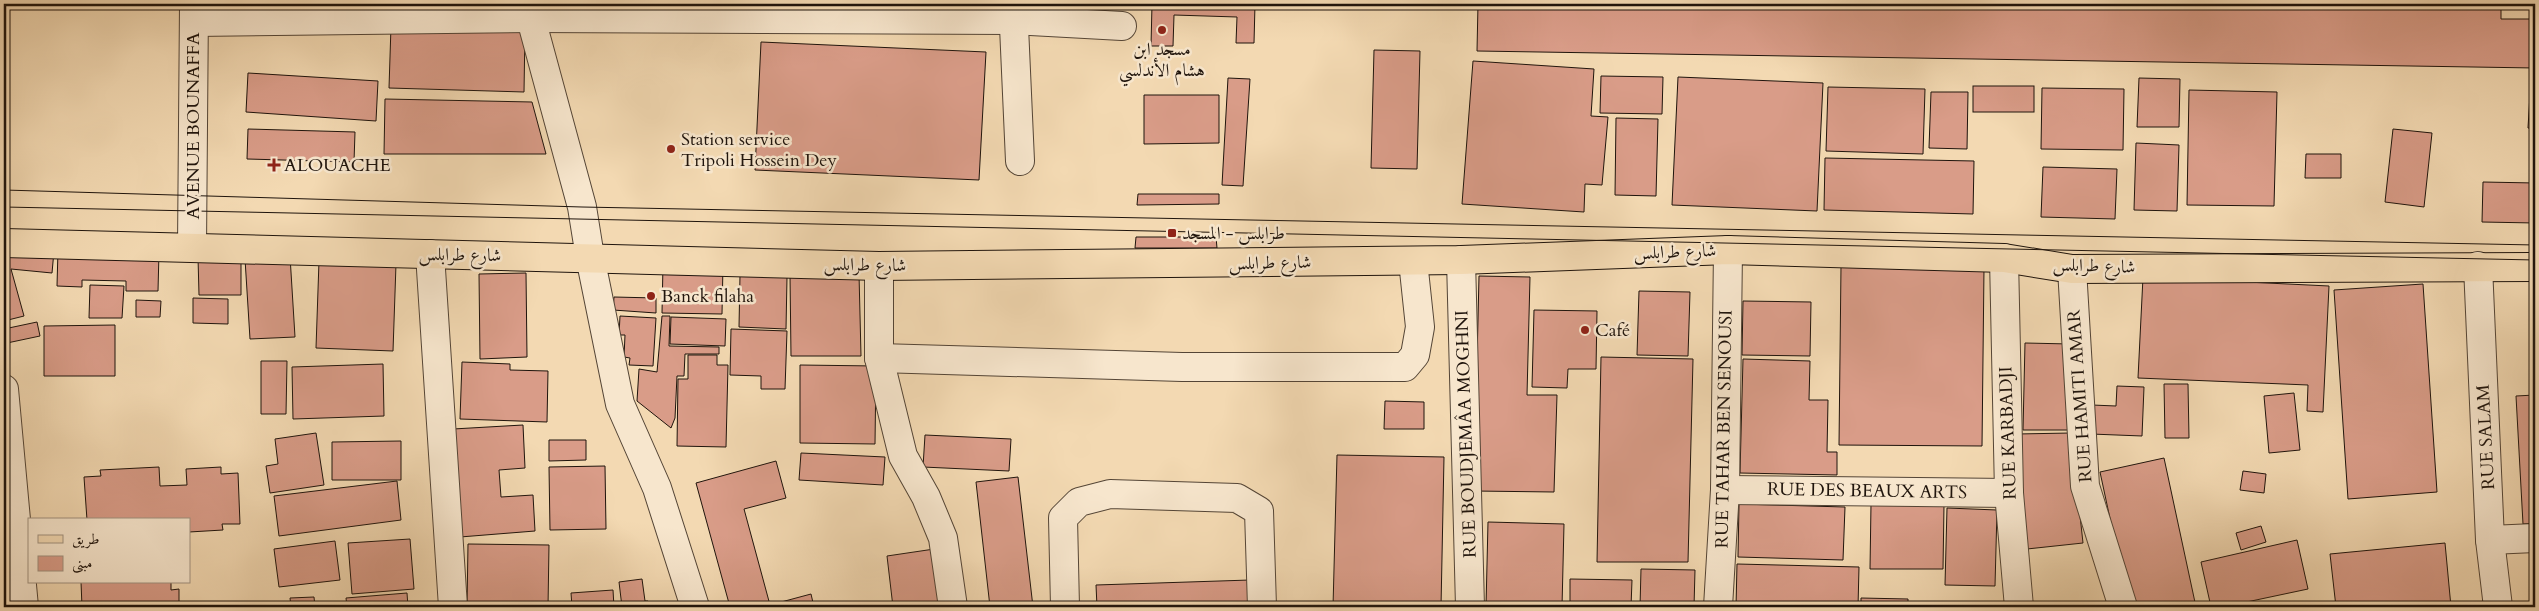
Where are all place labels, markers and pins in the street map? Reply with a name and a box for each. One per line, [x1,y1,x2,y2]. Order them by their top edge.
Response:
marker: مسجد ابن هشام الأندلسي [1156,24,1168,36]
place label: مسجد ابن هشام الأندلسي [1119,37,1205,87]
place label: Station service Tripoli Hossein Dey [681,127,838,173]
marker: Station service Tripoli Hossein Dey [665,143,677,155]
place label: ALOUACHE [284,153,391,178]
marker: ALOUACHE [268,159,280,171]
place label: طرابلس - المسجد [1182,221,1285,246]
marker: طرابلس - المسجد [1166,227,1178,239]
place label: Banck filaha [661,284,754,309]
marker: Banck filaha [645,290,657,302]
place label: Café [1595,318,1630,343]
marker: Café [1579,324,1591,336]

